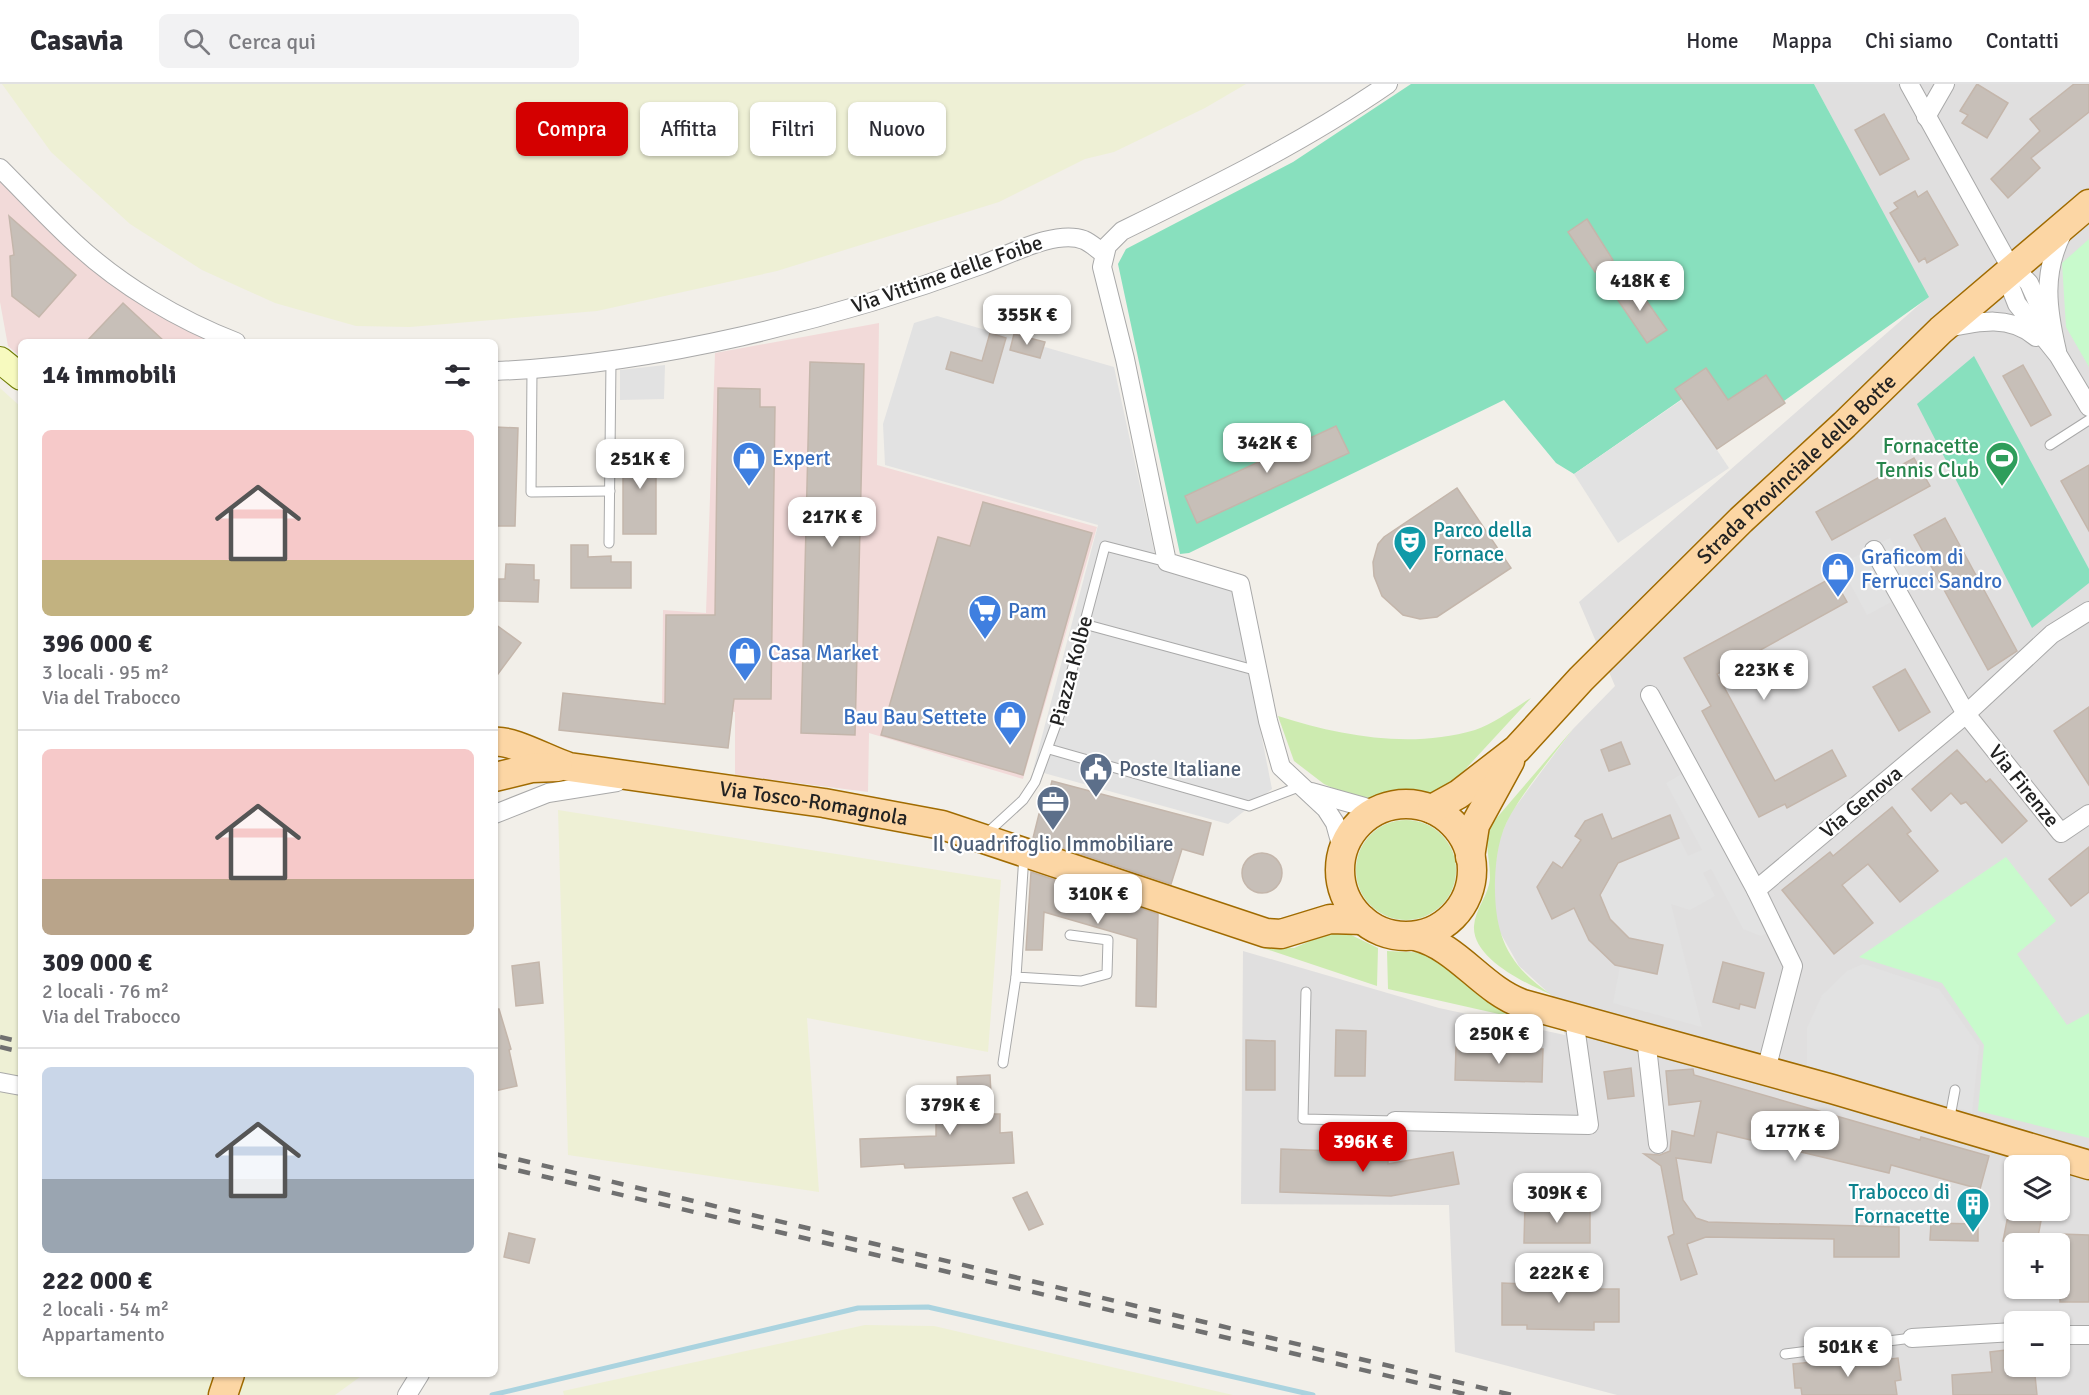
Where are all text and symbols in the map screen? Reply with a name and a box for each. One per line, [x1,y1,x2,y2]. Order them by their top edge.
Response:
search box [159,14,579,68]
text: Casavia [30,24,123,58]
icon: search [180,25,213,58]
text: Cerca qui [228,28,316,55]
text: Home [1686,28,1739,54]
text: Mappa [1772,28,1832,54]
text: Chi siamo [1865,28,1953,54]
text: Contatti [1986,28,2059,54]
chip: Compra [516,102,628,156]
chip: Affitta [640,102,738,156]
chip: Filtri [750,102,836,156]
chip: Nuovo [848,102,946,156]
street label: Via Vittime delle Foibe [848,229,1046,319]
pin: 418K € [1591,261,1689,312]
text: 418K € [1610,268,1670,293]
pin: 355K € [978,295,1076,346]
text: 355K € [997,302,1057,327]
text: 14 immobili [42,359,176,391]
icon: filters [441,359,474,392]
street label: Strada Provinciale della Botte [1691,368,1901,570]
pin: 342K € [1218,423,1316,474]
text: 342K € [1237,430,1297,455]
place label: Fornacette Tennis Club [1876,433,1979,483]
pin: 251K € [591,439,689,490]
shop icon: Expert [731,440,767,487]
sports icon: Fornacette Tennis Club [1984,440,2020,487]
place label: Expert [772,445,831,471]
text: 251K € [610,446,670,471]
icon: home [204,469,312,577]
pin: 217K € [783,497,881,548]
text: 217K € [802,504,862,529]
place label: Parco della Fornace [1433,517,1532,567]
theatre icon: Parco della Fornace [1392,524,1428,571]
place label: Graficom di Ferrucci Sandro [1861,544,2002,594]
shop icon: Graficom di Ferrucci Sandro [1820,551,1856,598]
supermarket icon: Pam [967,593,1003,640]
place label: Pam [1008,598,1047,624]
street label: Piazza Kolbe [1044,613,1098,729]
text: 396 000 € [42,628,152,660]
shop icon: Casa Market [727,635,763,682]
place label: Casa Market [768,640,879,666]
pin: 223K € [1715,650,1813,701]
text: 223K € [1734,657,1794,682]
text: 3 locali · 95 m² [42,660,169,685]
text: Via del Trabocco [42,685,181,710]
shop icon: Bau Bau Settete [992,699,1028,746]
place label: Bau Bau Settete [843,704,987,730]
street label: Via Firenze [1983,740,2065,832]
public building icon: Poste Italiane [1078,751,1114,798]
place label: Poste Italiane [1119,756,1241,782]
street label: Via Genova [1815,760,1907,844]
street label: Via Tosco-Romagnola [718,775,910,831]
office icon: Il Quadrifoglio Immobiliare [1035,784,1071,831]
icon: home [204,788,312,896]
place label: Il Quadrifoglio Immobiliare [932,831,1174,857]
pin: 310K € [1049,874,1147,925]
text: 310K € [1068,881,1128,906]
text: 309 000 € [42,947,152,979]
text: 2 locali · 76 m² [42,979,169,1004]
text: Via del Trabocco [42,1004,181,1029]
pin: 250K € [1450,1014,1548,1065]
text: 250K € [1469,1021,1529,1046]
pin: 379K € [901,1085,999,1136]
text: 379K € [920,1092,980,1117]
icon: home [204,1106,312,1214]
pin: 177K € [1746,1111,1844,1162]
text: 177K € [1765,1118,1825,1143]
pin: 396K € [1314,1122,1412,1173]
text: 396K € [1333,1129,1393,1154]
map controls [2004,1155,2070,1377]
button: layers [2004,1155,2070,1221]
pin: 309K € [1508,1173,1606,1224]
place label: Trabocco di Fornacette [1849,1179,1950,1229]
text: 309K € [1527,1180,1587,1205]
building icon: Trabocco di Fornacette [1955,1186,1991,1233]
button: + [2004,1233,2070,1299]
pin: 222K € [1510,1253,1608,1304]
text: 222K € [1529,1260,1589,1285]
text: 222 000 € [42,1265,152,1297]
text: 2 locali · 54 m² [42,1297,169,1322]
button: − [2004,1311,2070,1377]
text: Appartamento [42,1322,165,1347]
pin: 501K € [1799,1327,1897,1378]
text: 501K € [1818,1334,1878,1359]

